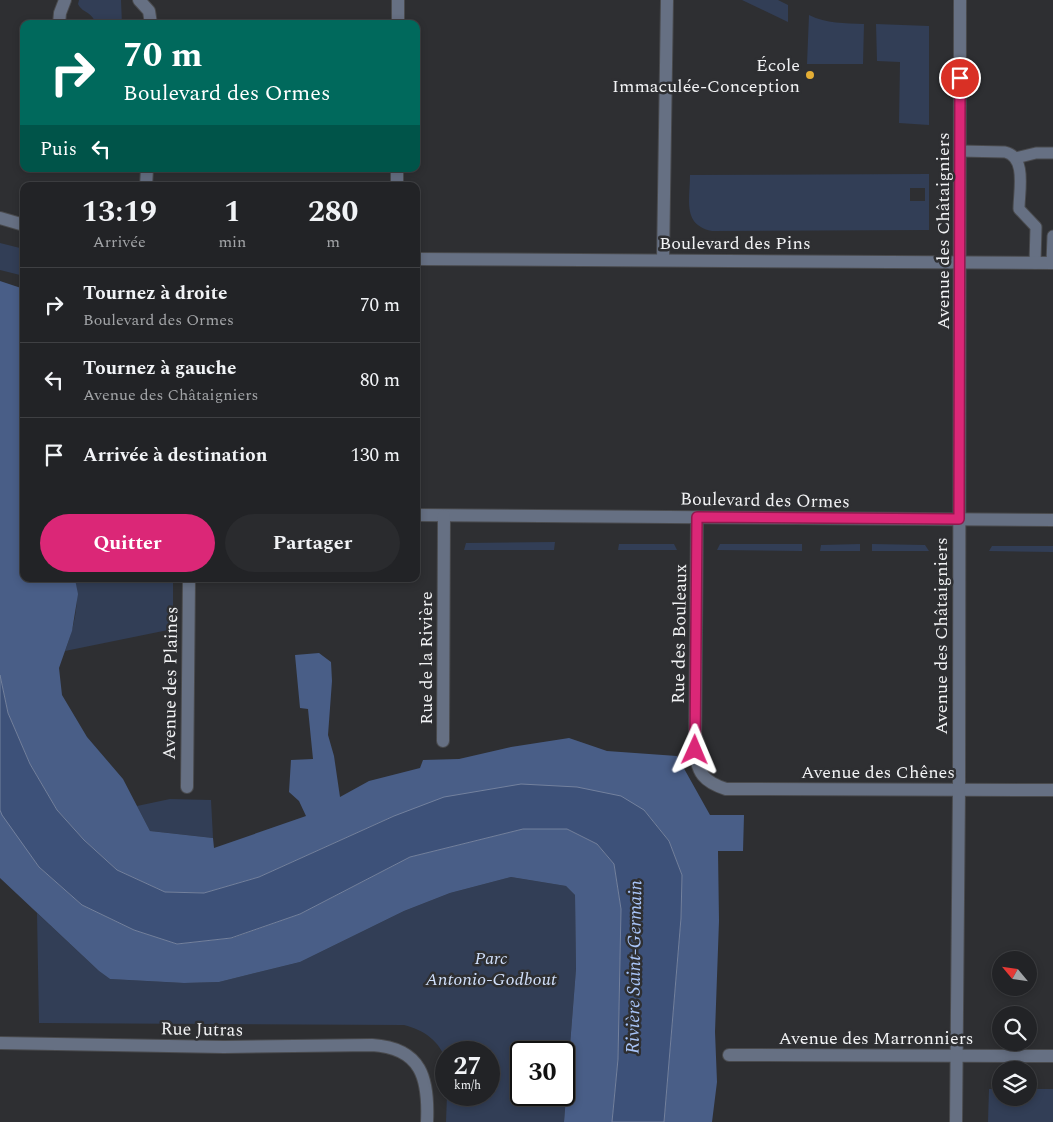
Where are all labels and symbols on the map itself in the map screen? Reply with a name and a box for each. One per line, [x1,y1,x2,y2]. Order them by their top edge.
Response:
place label: École Immaculée-Conception [612,52,800,100]
pin [939,57,981,99]
marker: École Immaculée-Conception [804,69,816,81]
street label: Avenue des Châtaigniers [930,132,957,330]
street label: Boulevard des Pins [659,230,811,257]
street label: Boulevard des Ormes [680,486,850,515]
street label: Avenue des Châtaigniers [928,537,955,735]
street label: Rue des Bouleaux [665,564,694,704]
street label: Rue de la Rivière [413,591,440,725]
street label: Avenue des Plaines [156,606,185,760]
position arrow [668,723,720,775]
street label: Avenue des Chênes [801,759,955,786]
water label: Rivière Saint-Germain [618,880,651,1054]
park label: Parc Antonio-Godbout [425,945,557,993]
north arrow [992,951,1038,996]
street label: Rue Jutras [160,1015,244,1044]
street label: Avenue des Marronniers [778,1025,974,1052]
speed limit sign: 30 [510,1041,575,1106]

